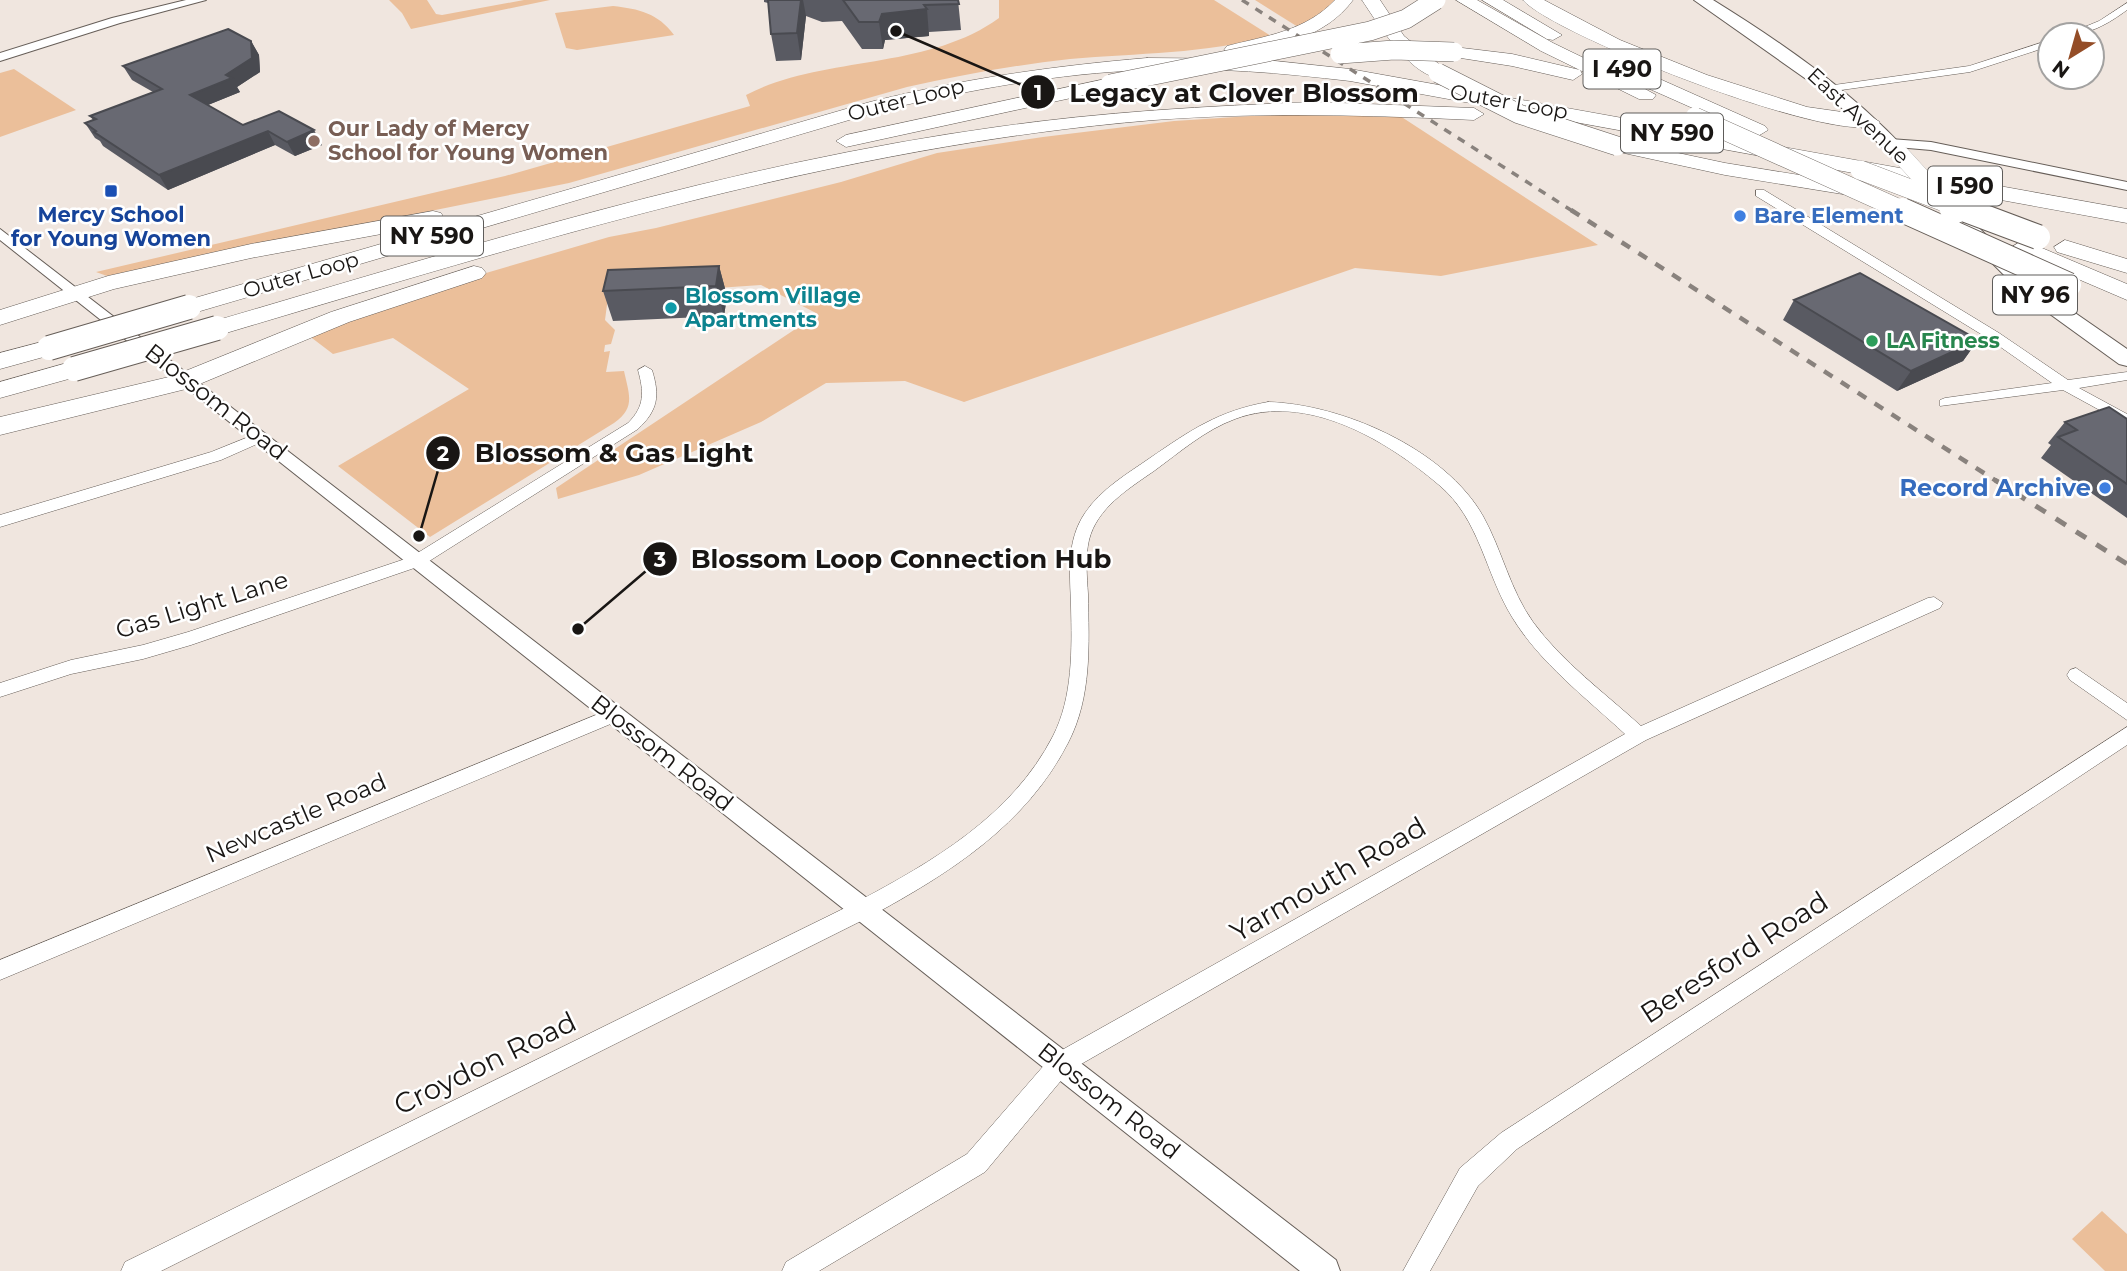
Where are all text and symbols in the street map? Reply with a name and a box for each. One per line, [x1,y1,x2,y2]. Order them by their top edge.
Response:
north arrow [2036,21,2106,91]
road number: I 490 [1584,50,1660,88]
text: N [2048,55,2074,83]
street label: East Avenue [1802,62,1914,169]
callout: Legacy at Clover Blossom [1020,69,1433,116]
street label: Outer Loop [845,73,967,126]
text: Legacy at Clover Blossom [1069,77,1419,109]
street label: Outer Loop [1448,79,1570,124]
text: 1 [1034,80,1042,105]
road number: NY 590 [1621,114,1723,152]
place label: Our Lady of Mercy School for Young Women [328,116,608,165]
marker: Our Lady of Mercy School for Young Women [306,133,322,149]
road number: I 590 [1928,167,2002,206]
marker: Mercy School for Young Women [103,183,119,199]
place label: Mercy School for Young Women [11,202,211,251]
place label: Bare Element [1754,203,1904,228]
marker: Bare Element [1732,208,1748,224]
road number: NY 590 [381,216,483,256]
street label: Outer Loop [240,246,362,303]
road number: NY 96 [1993,276,2077,314]
place label: Blossom Village Apartments [684,283,861,332]
marker: Blossom Village Apartments [663,300,679,316]
place label: LA Fitness [1886,328,2000,353]
marker: LA Fitness [1864,333,1880,349]
street label: Blossom Road [139,337,293,466]
callout: Blossom & Gas Light [426,430,767,477]
text: Blossom & Gas Light [475,437,753,469]
text: 2 [437,441,449,466]
place label: Record Archive [1899,473,2091,502]
marker: Record Archive [2097,480,2113,496]
callout: Blossom Loop Connection Hub [642,536,1126,583]
text: Blossom Loop Connection Hub [691,543,1111,575]
text: 3 [653,547,666,572]
street label: Gas Light Lane [112,564,292,645]
street label: Blossom Road [585,688,739,817]
street label: Newcastle Road [201,766,391,869]
street label: Yarmouth Road [1224,809,1432,949]
street label: Beresford Road [1634,884,1834,1030]
street label: Croydon Road [388,1004,582,1122]
street label: Blossom Road [1032,1036,1186,1165]

